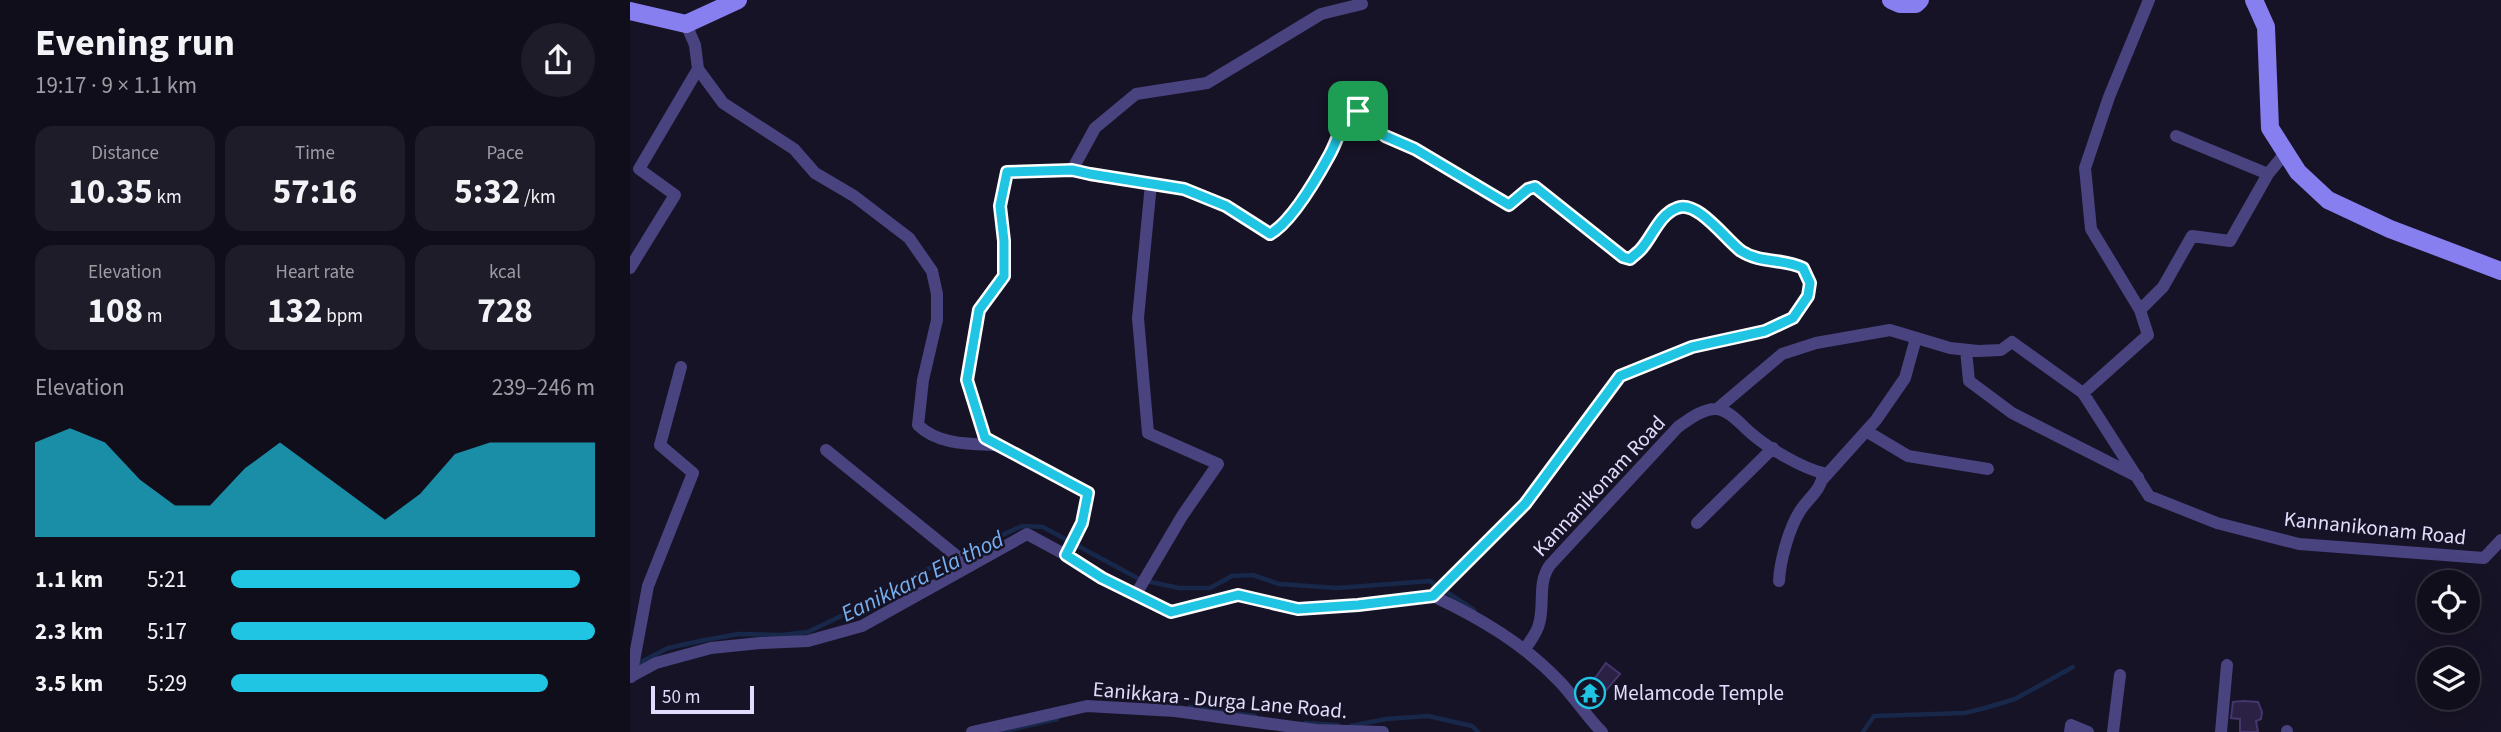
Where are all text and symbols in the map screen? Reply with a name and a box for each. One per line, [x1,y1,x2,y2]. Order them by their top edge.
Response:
text: Evening run [35,16,235,70]
button: share [521,23,595,97]
text: 19:17 · 9 × 1.1 km [35,69,197,102]
pin [1328,81,1388,141]
icon: arrive [1339,92,1377,130]
text: Distance [91,140,159,167]
text: Time [295,140,335,167]
text: Pace [486,140,524,167]
text: 10.35 [68,167,153,217]
text: 57:16 [273,167,357,217]
text: 5:32 [454,167,520,217]
text: km [153,184,182,211]
text: /km [520,184,556,211]
text: Elevation [88,259,162,286]
text: Heart rate [276,259,355,286]
text: kcal [489,259,521,286]
text: 108 [87,286,143,336]
text: 132 [267,286,322,336]
text: 728 [477,286,533,336]
text: m [143,303,163,330]
text: bpm [322,303,363,330]
text: Elevation [35,371,125,404]
text: 239–246 m [492,371,595,404]
street label: Kannanikonam Road [1526,409,1672,563]
street label: Kannanikonam Road [2282,504,2468,552]
water label: Eanikkara Ela thod [835,522,1010,630]
text: 1.1 km [35,563,103,596]
text: 5:21 [147,563,187,596]
map controls [2417,570,2480,710]
button: locate [2417,570,2480,633]
text: 2.3 km [35,615,103,648]
text: 5:17 [147,615,187,648]
button: layers [2417,647,2480,710]
text: 3.5 km [35,667,103,700]
text: 5:29 [147,667,187,700]
street label: Eanikkara - Durga Lane Road. [1091,674,1349,726]
temple icon: Melamcode Temple [1573,676,1607,710]
place label: Melamcode Temple [1613,678,1784,708]
scale bar [651,683,754,715]
text: 50 m [662,684,700,711]

